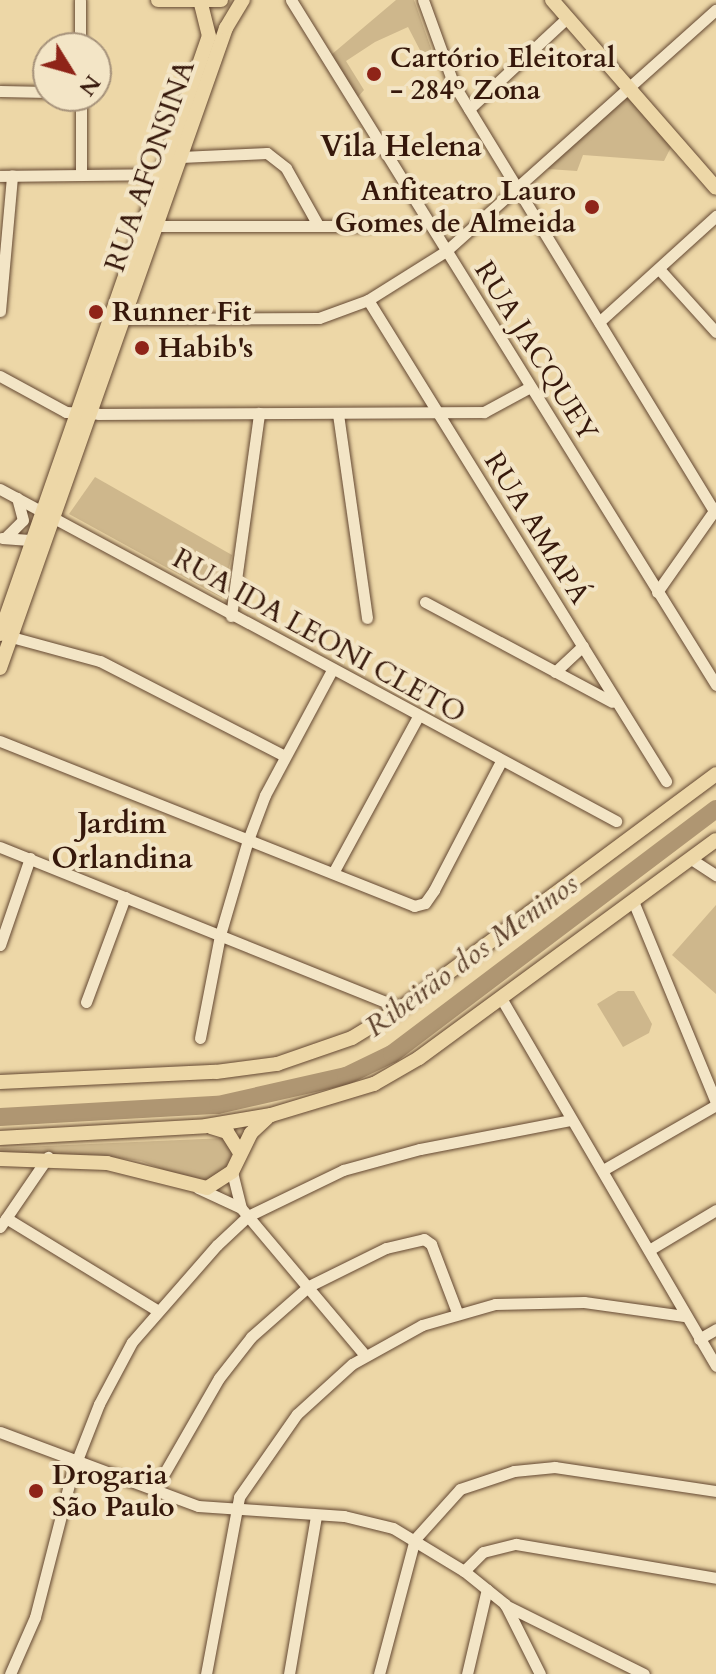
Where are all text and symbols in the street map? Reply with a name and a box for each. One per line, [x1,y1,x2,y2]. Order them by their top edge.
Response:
north arrow [32,32,112,112]
place label: Cartório Eleitoral - 284º Zona [390,41,615,107]
street label: RUA AFONSINA [98,56,202,276]
marker: Cartório Eleitoral - 284º Zona [365,65,383,83]
text: N [72,69,107,102]
district label: Vila Helena [320,129,482,165]
place label: Anfiteatro Lauro Gomes de Almeida [334,174,576,240]
marker: Anfiteatro Lauro Gomes de Almeida [583,198,601,216]
street label: RUA JACQUEY [467,255,605,447]
place label: Runner Fit [112,295,251,329]
marker: Runner Fit [87,303,105,321]
place label: Habib's [158,331,253,365]
marker: Habib's [133,339,151,357]
street label: RUA AMAPÁ [477,446,597,610]
street label: RUA IDA LEONI CLETO [167,542,471,730]
district label: Jardim Orlandina [51,806,193,876]
water label: Ribeirão dos Meninos [358,867,586,1045]
place label: Drogaria São Paulo [52,1458,175,1524]
marker: Drogaria São Paulo [27,1482,45,1500]

